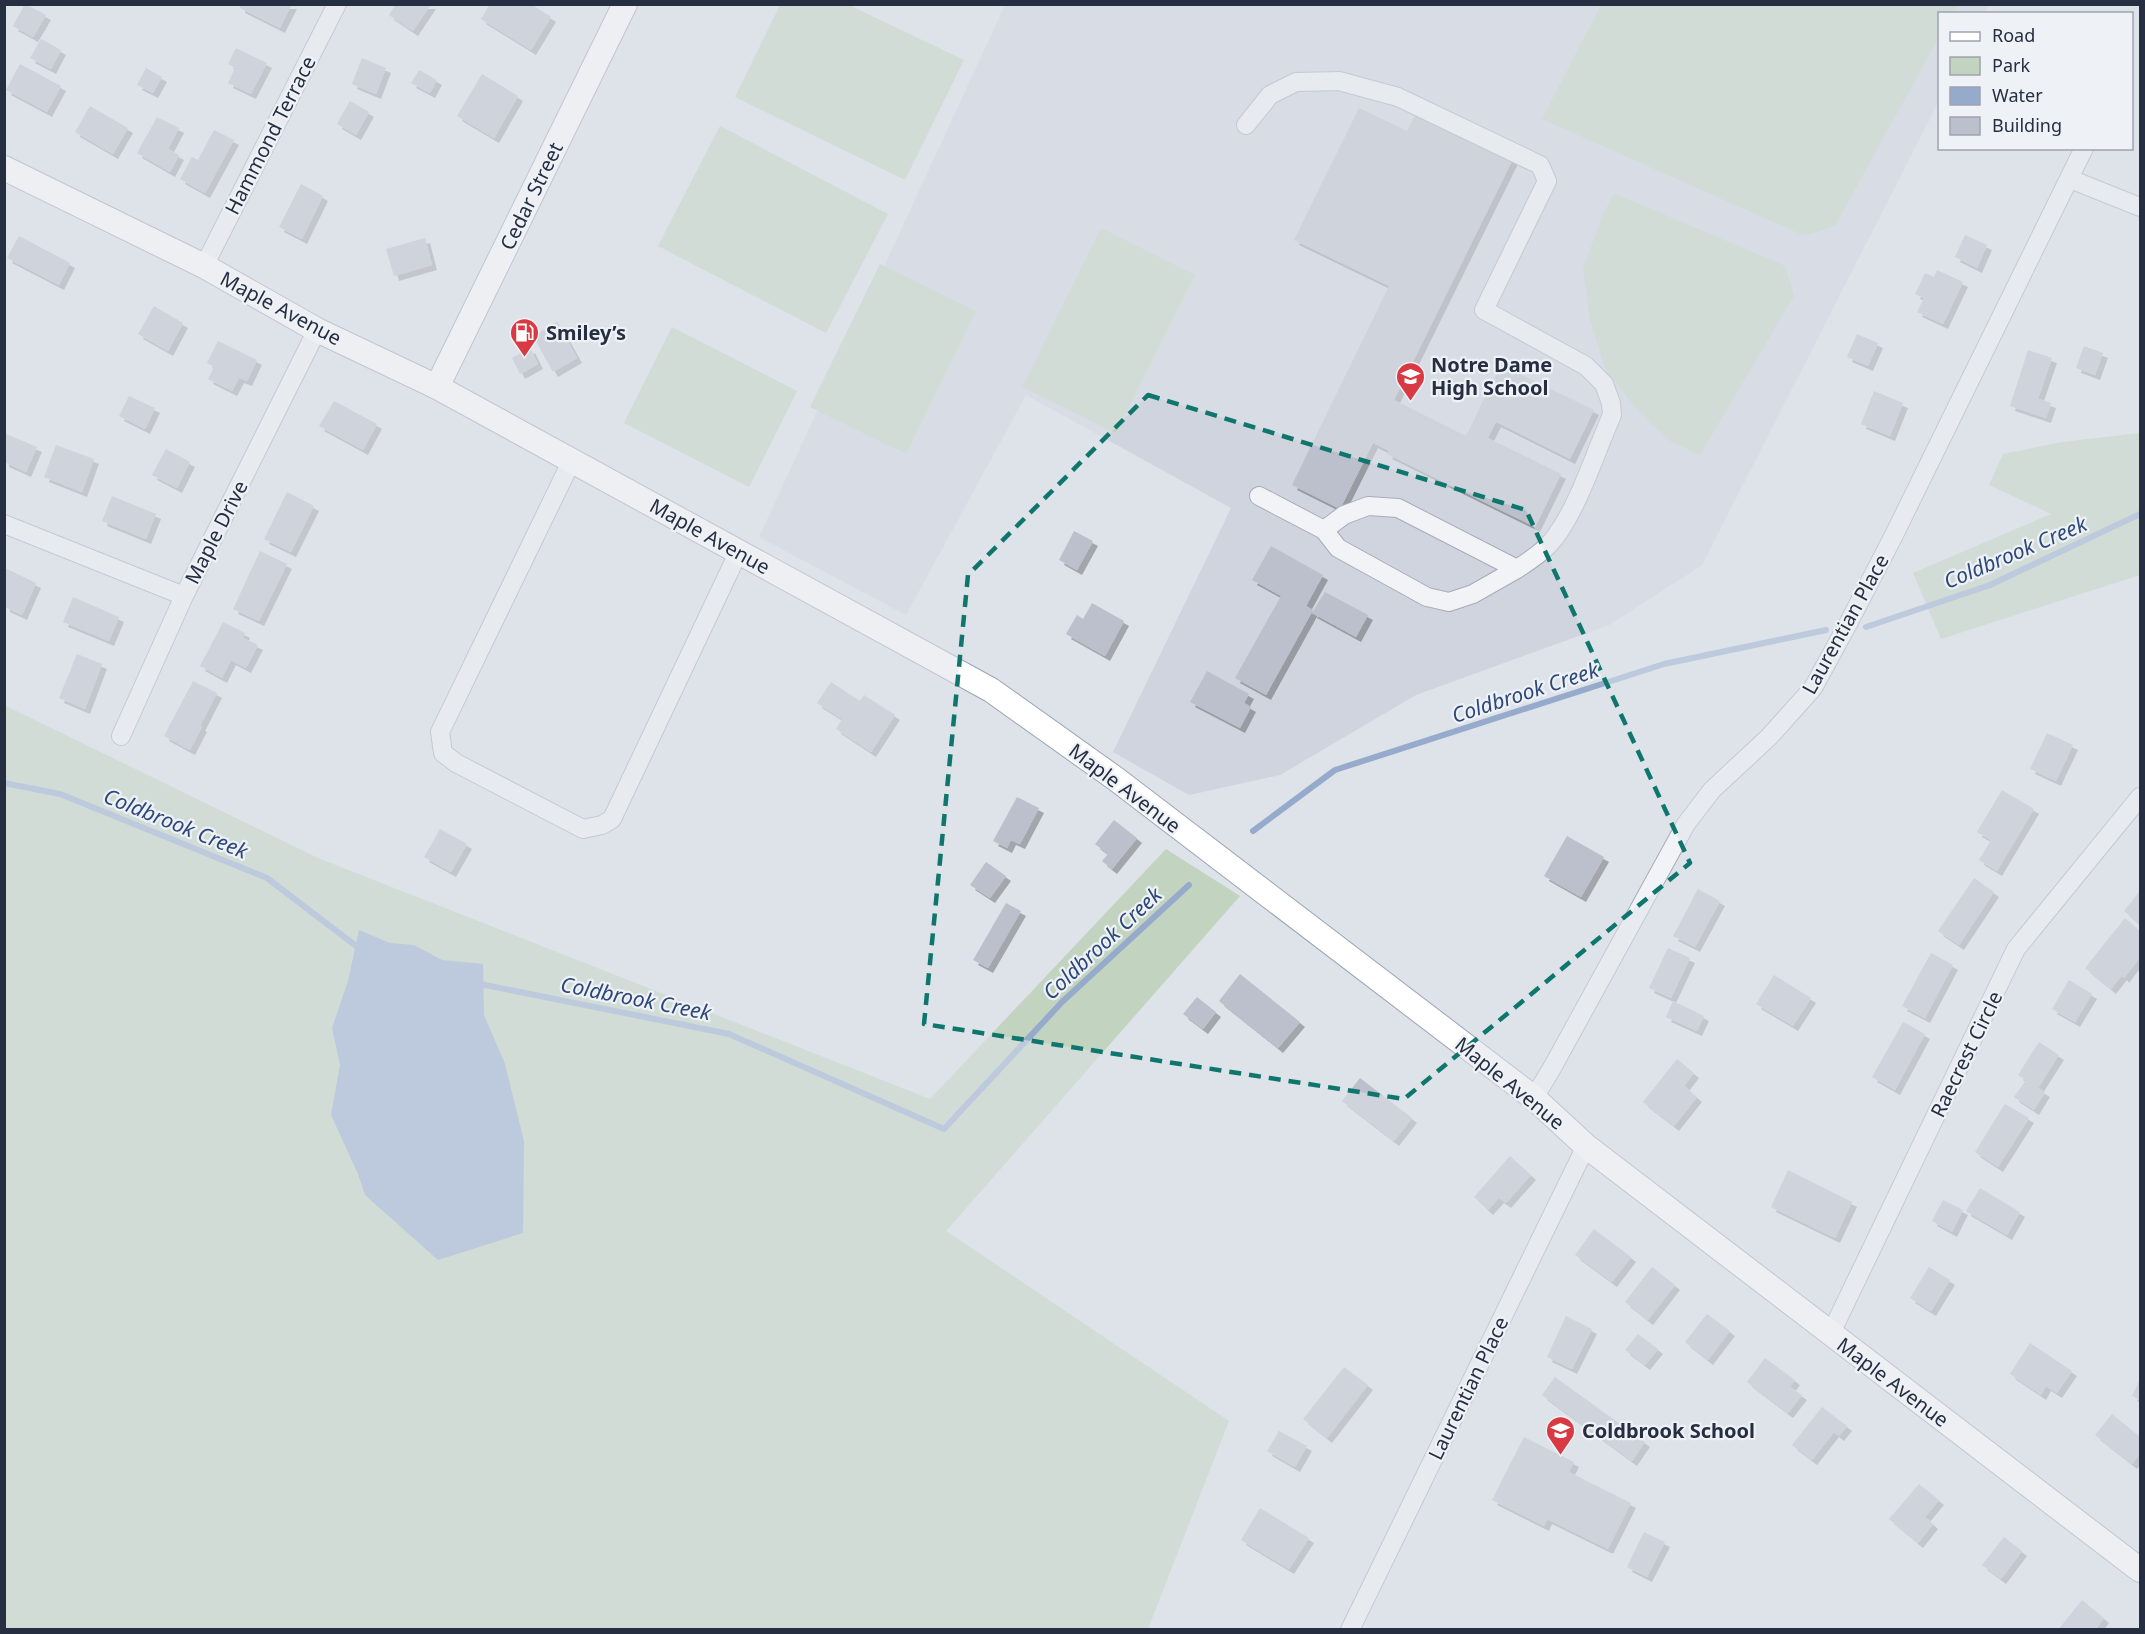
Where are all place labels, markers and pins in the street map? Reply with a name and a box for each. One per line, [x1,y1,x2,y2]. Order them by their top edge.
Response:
fuel station icon: Smiley’s [509,316,541,358]
place label: Smiley’s [546,319,626,346]
place label: Notre Dame High School [1431,351,1552,401]
school or university icon: Notre Dame High School [1394,360,1426,402]
school or university icon: Coldbrook School [1545,1414,1577,1456]
place label: Coldbrook School [1582,1417,1755,1444]

